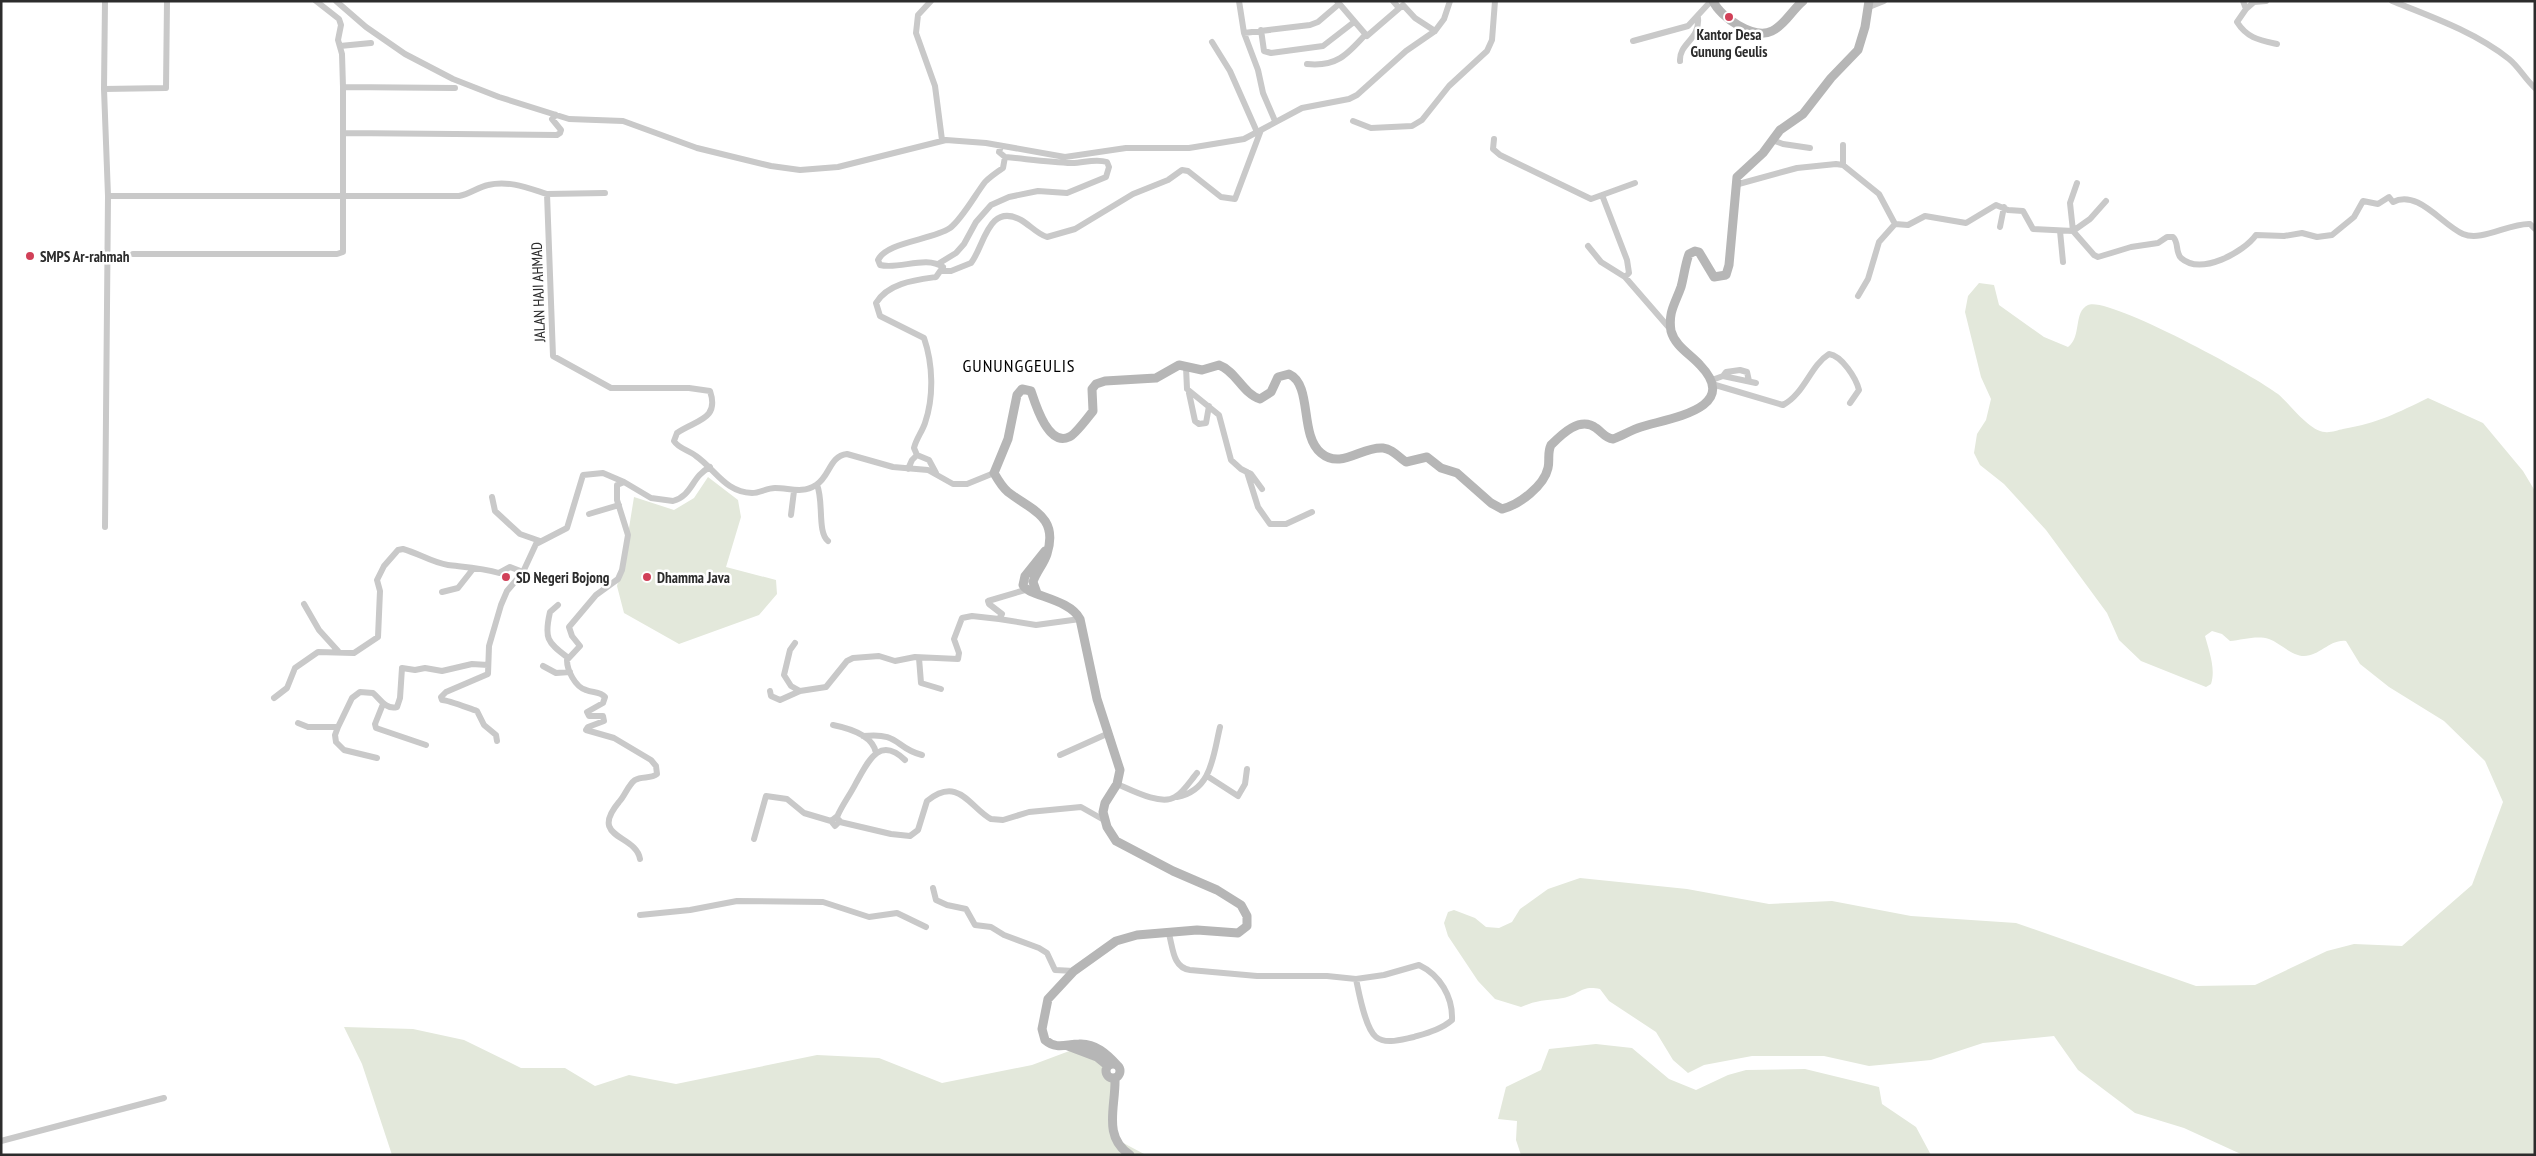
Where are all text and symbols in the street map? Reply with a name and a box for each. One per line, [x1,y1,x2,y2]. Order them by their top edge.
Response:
marker: Kantor Desa Gunung Geulis [1723,11,1735,23]
place label: Kantor Desa Gunung Geulis [1691,25,1767,61]
street label: JALAN HAJI AHMAD [527,242,549,343]
place label: SMPS Ar-rahmah [40,247,130,266]
marker: SMPS Ar-rahmah [24,250,36,262]
district label: GUNUNGGEULIS [962,354,1076,377]
place label: SD Negeri Bojong [516,568,610,587]
place label: Dhamma Java [657,568,730,587]
marker: SD Negeri Bojong [500,571,512,583]
marker: Dhamma Java [641,571,653,583]

